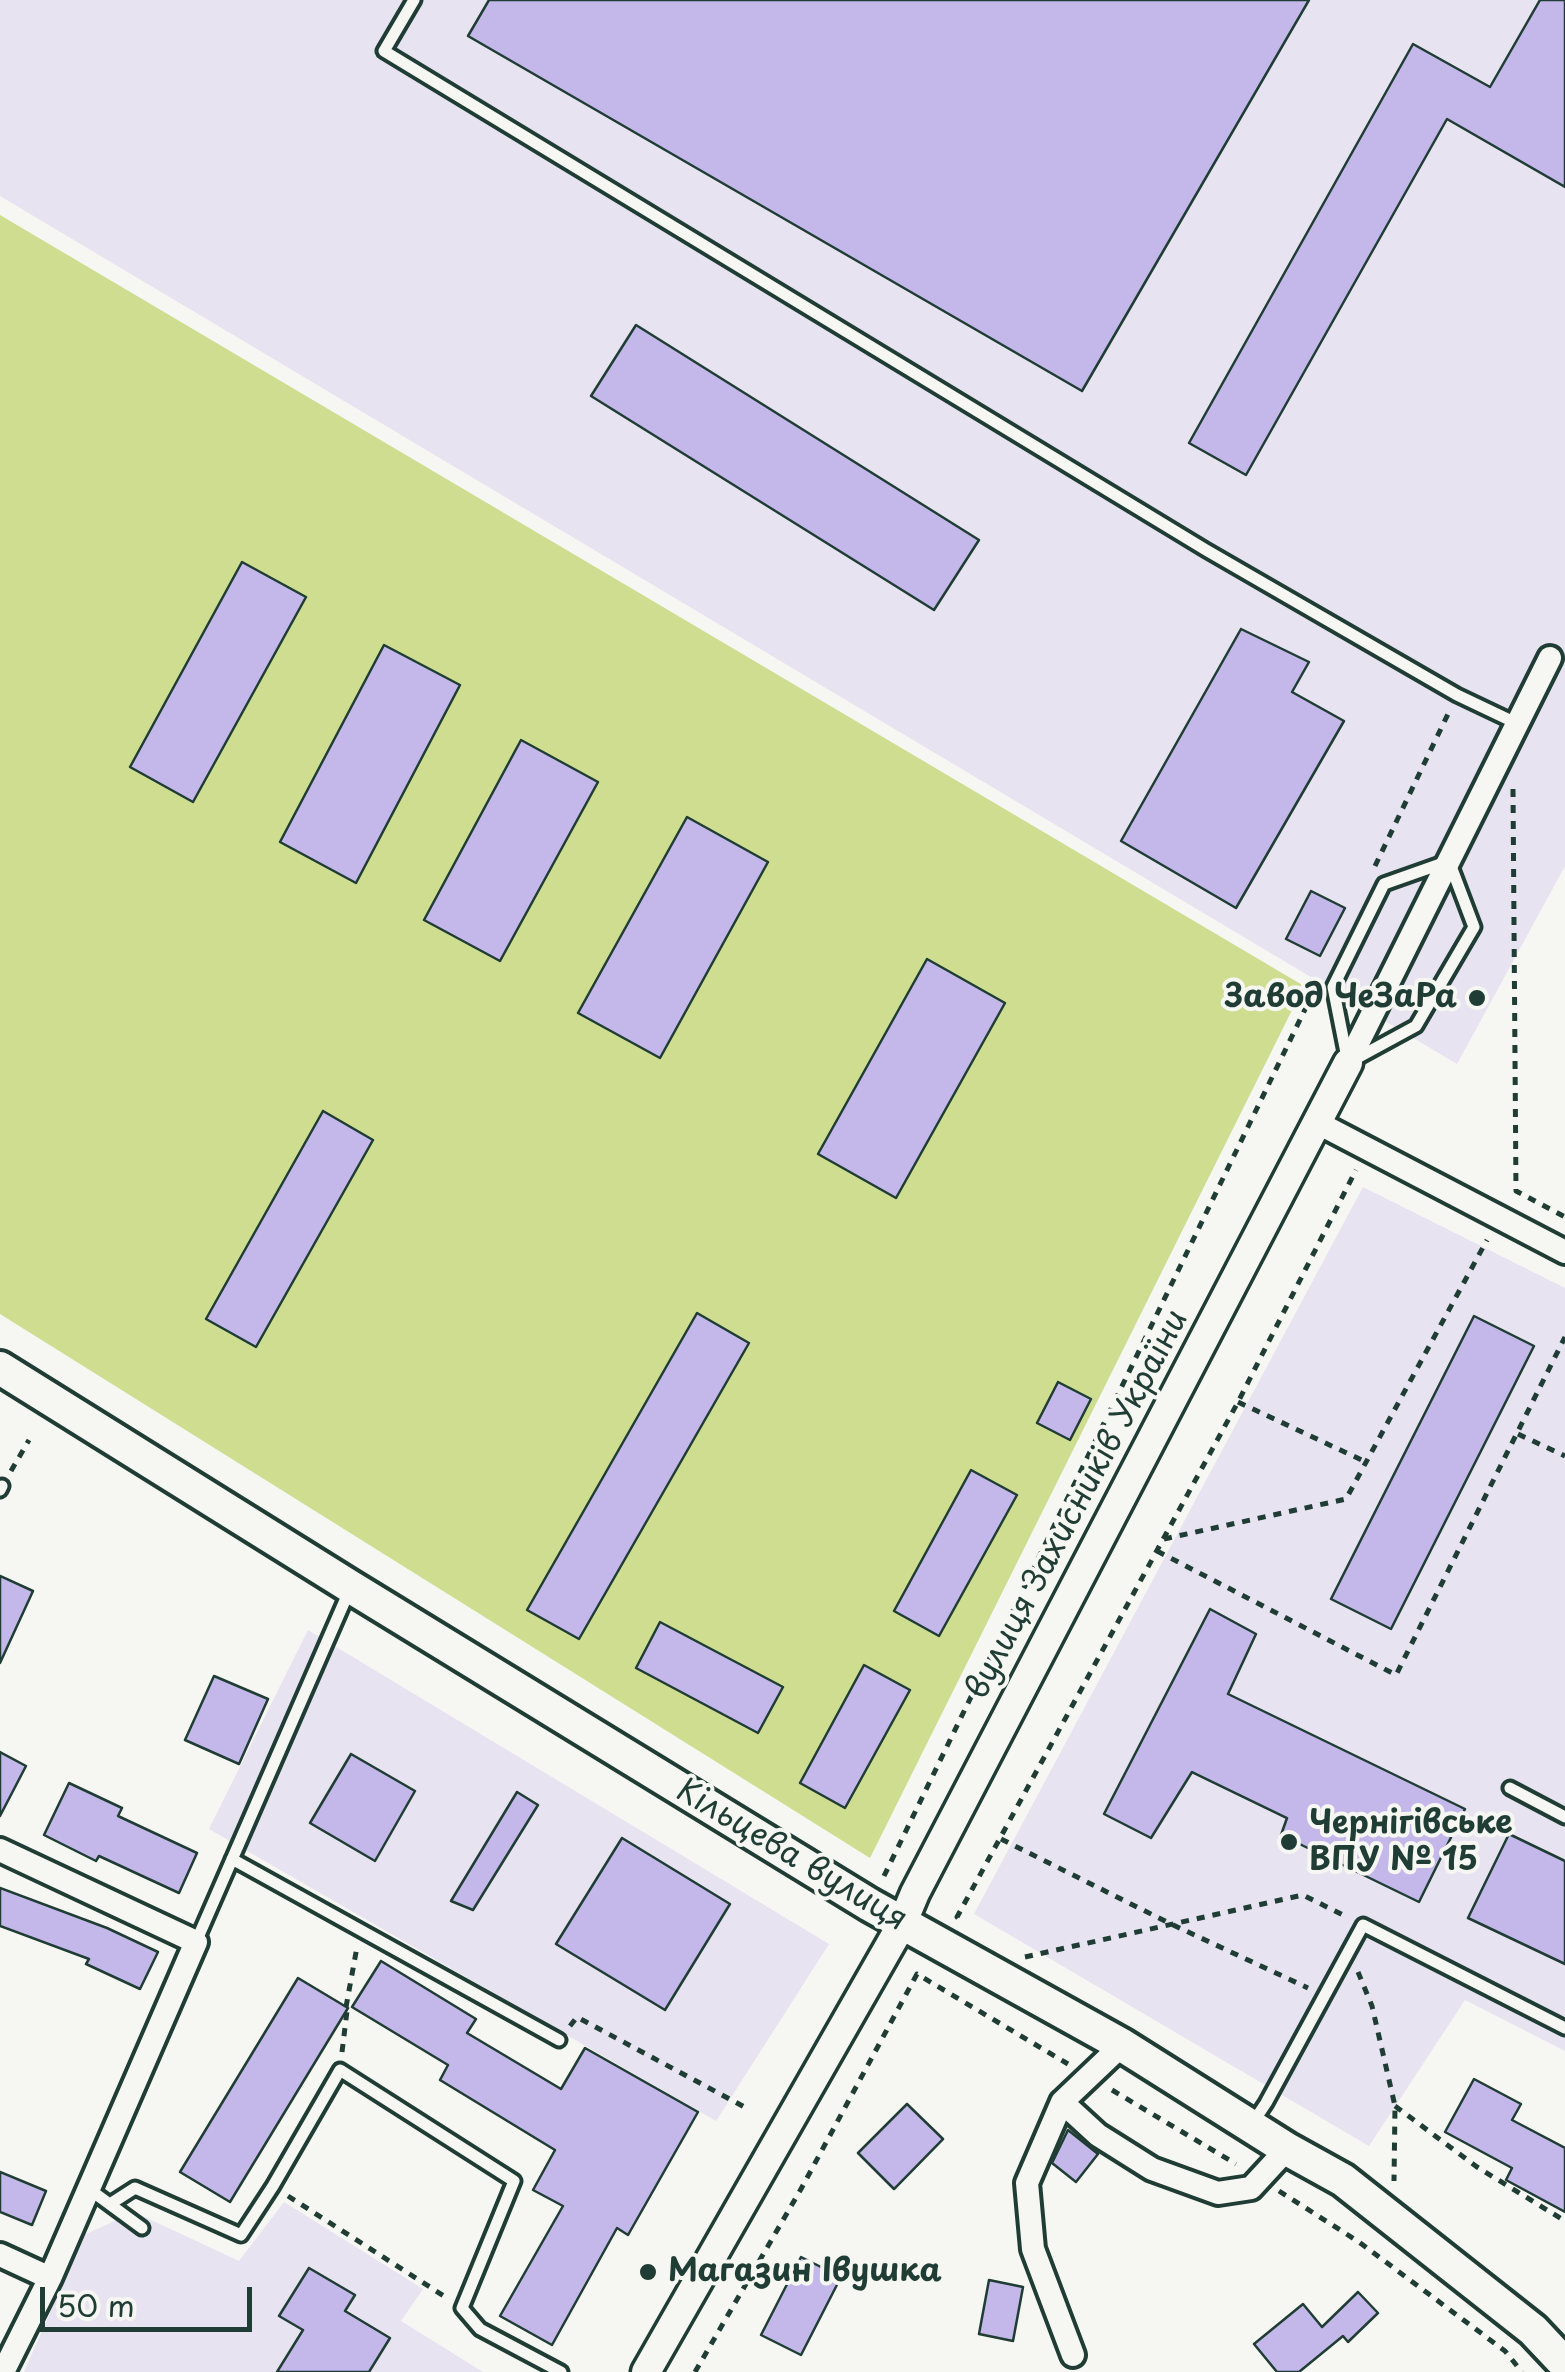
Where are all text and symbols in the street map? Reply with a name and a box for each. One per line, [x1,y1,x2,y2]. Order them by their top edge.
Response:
place label: Завод ЧеЗаРа [1225,979,1457,1017]
marker: Завод ЧеЗаРа [1466,987,1488,1009]
street label: вулиця Захисників України [959,1304,1197,1706]
street label: Кільцева вулиця [669,1772,913,1940]
place label: Чернігівське ВПУ № 15 [1309,1805,1513,1880]
marker: Чернігівське ВПУ № 15 [1278,1831,1300,1853]
place label: Магазин Івушка [668,2253,942,2291]
marker: Магазин Івушка [637,2261,659,2283]
scale bar [45,2267,258,2329]
text: 50 m [57,2282,135,2327]

